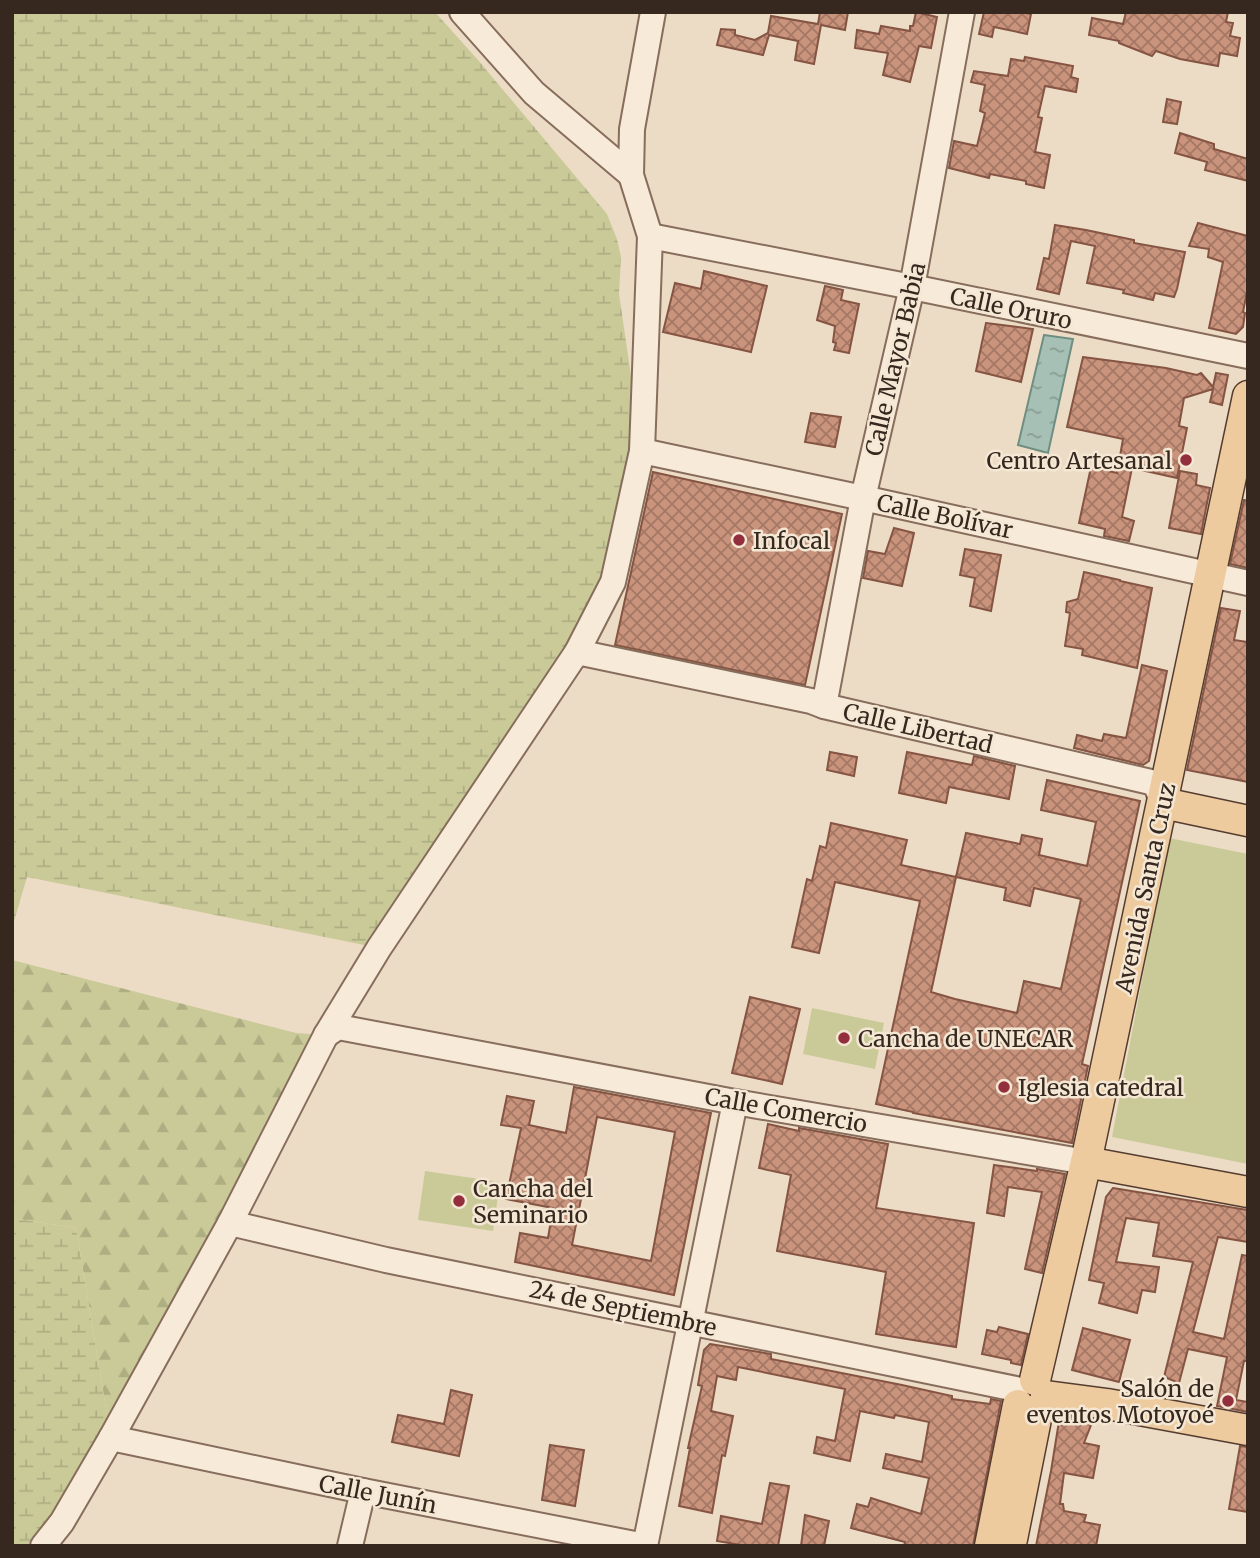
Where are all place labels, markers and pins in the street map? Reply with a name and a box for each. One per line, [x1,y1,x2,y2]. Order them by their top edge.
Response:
place label: Centro Artesanal [986,446,1172,475]
marker: Centro Artesanal [1178,452,1194,468]
place label: Infocal [753,526,830,555]
marker: Infocal [731,532,747,548]
place label: Cancha de UNECAR [858,1024,1073,1053]
marker: Cancha de UNECAR [836,1030,852,1046]
place label: Iglesia catedral [1018,1073,1184,1102]
marker: Iglesia catedral [996,1079,1012,1095]
place label: Cancha del Seminario [473,1174,593,1229]
marker: Cancha del Seminario [451,1193,467,1209]
place label: Salón de eventos Motoyoé [1026,1374,1214,1429]
marker: Salón de eventos Motoyoé [1220,1393,1236,1409]

